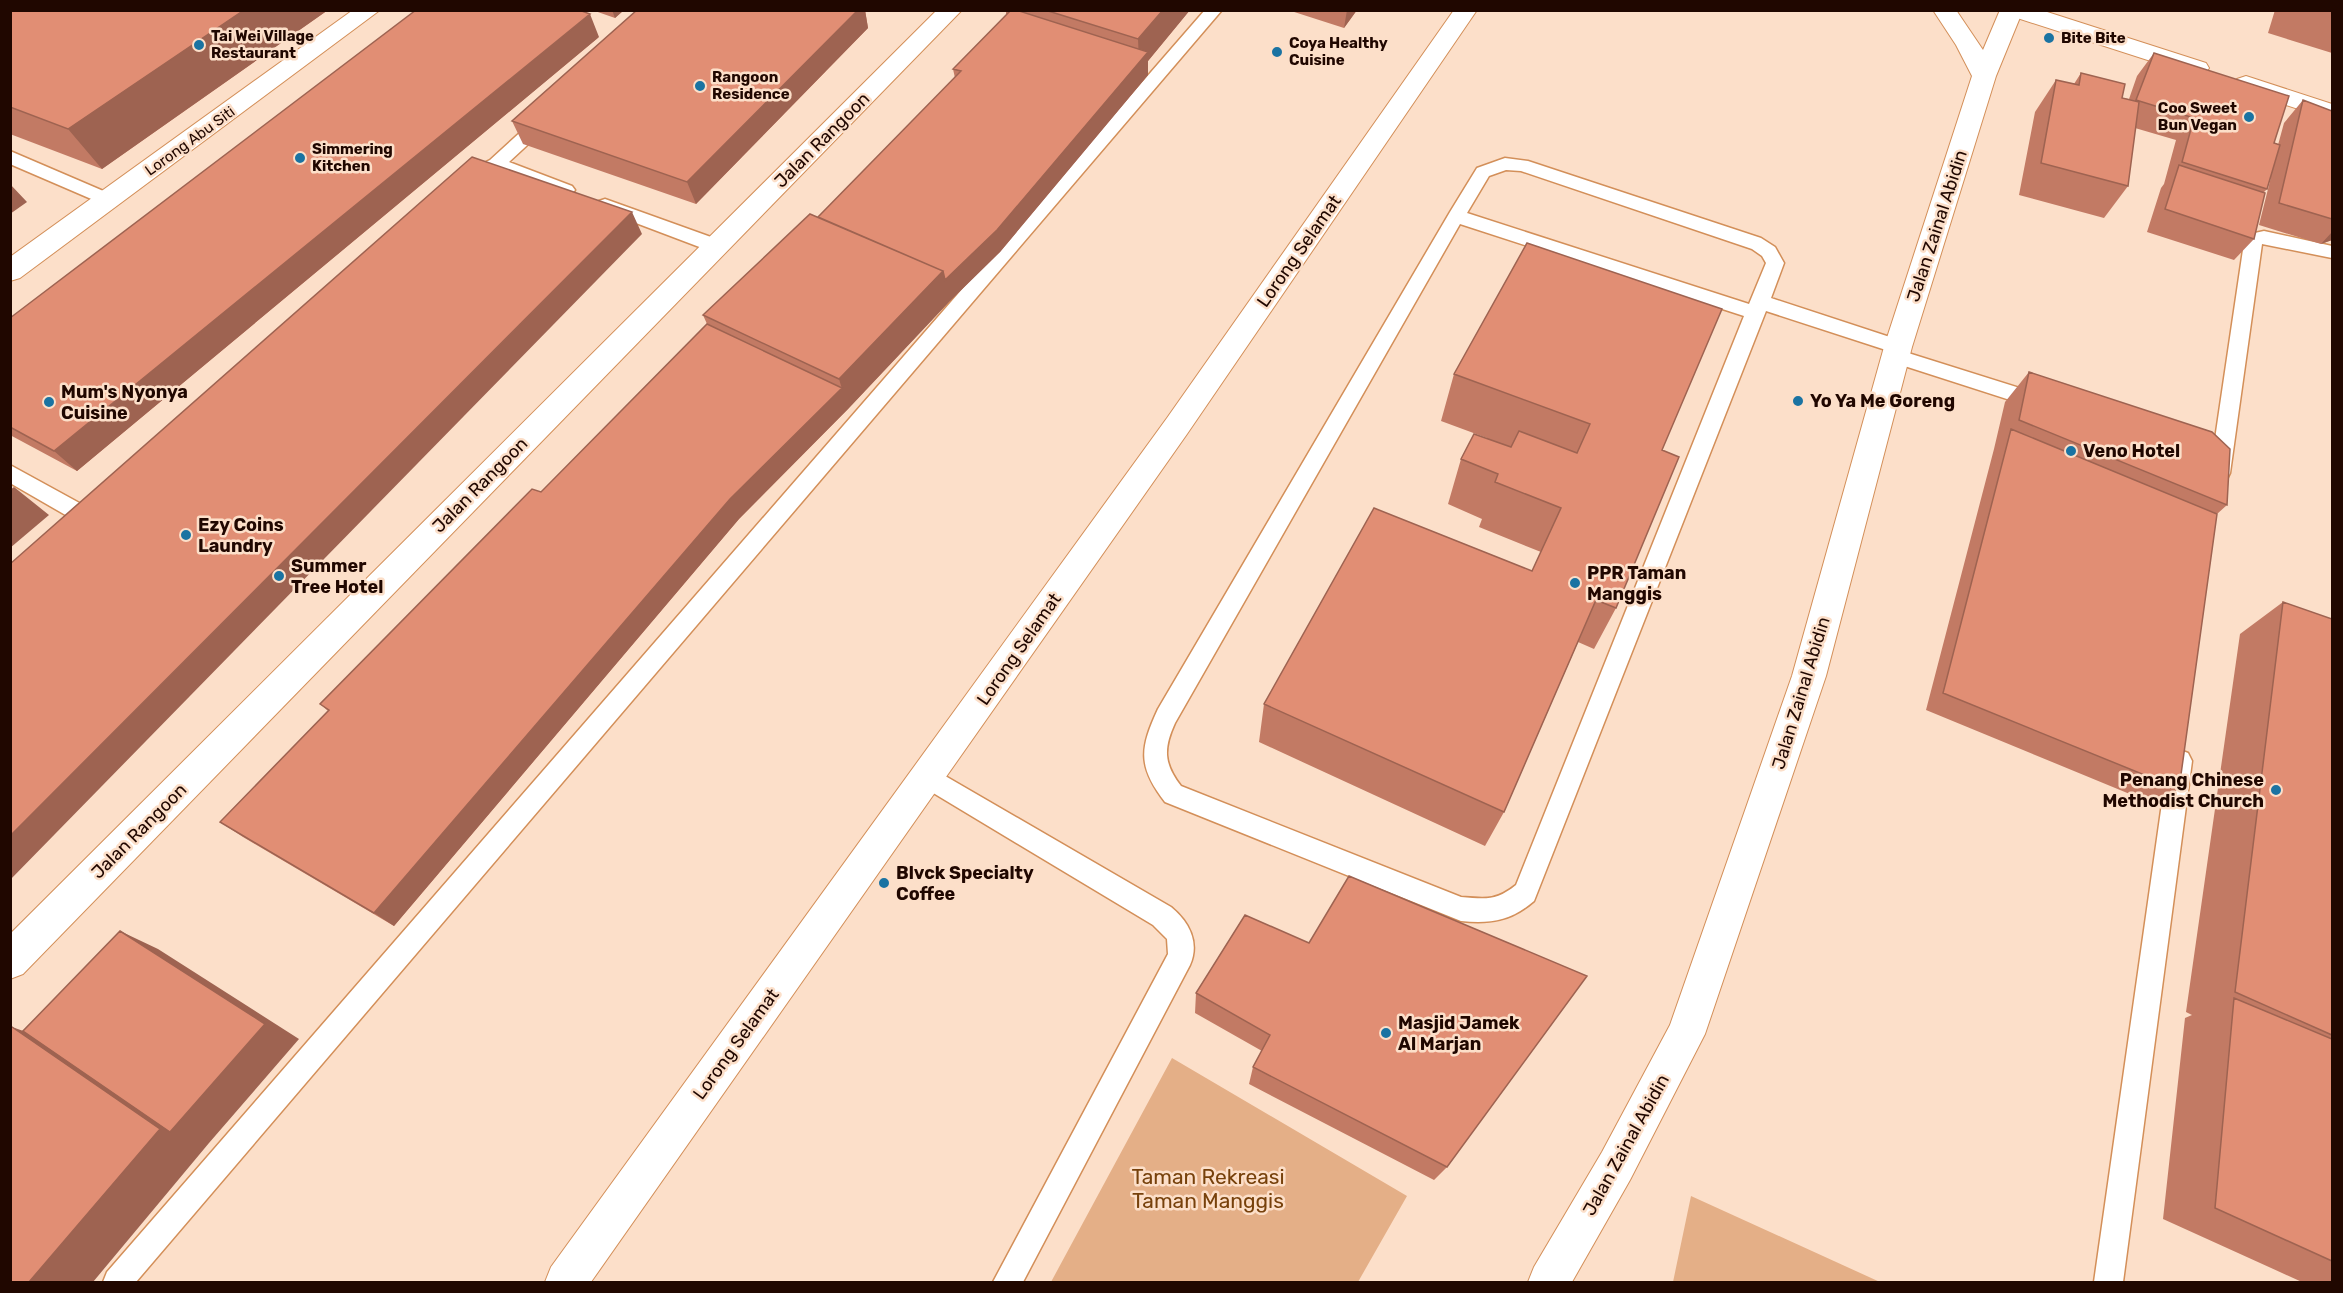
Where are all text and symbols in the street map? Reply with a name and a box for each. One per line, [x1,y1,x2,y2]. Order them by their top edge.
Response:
place label: Tai Wei Village Restaurant [211,27,314,62]
place label: Bite Bite [2061,29,2126,47]
marker: Bite Bite [2042,31,2056,45]
place label: Coya Healthy Cuisine [1289,34,1388,69]
marker: Tai Wei Village Restaurant [192,38,206,52]
marker: Coya Healthy Cuisine [1270,45,1284,59]
place label: Rangoon Residence [712,68,790,103]
marker: Rangoon Residence [693,79,707,93]
street label: Jalan Rangoon [770,88,874,192]
place label: Coo Sweet Bun Vegan [2158,99,2237,134]
street label: Lorong Abu Siti [142,102,238,180]
marker: Coo Sweet Bun Vegan [2242,110,2256,124]
place label: Simmering Kitchen [312,140,393,175]
street label: Jalan Zainal Abidin [1902,147,1972,305]
marker: Simmering Kitchen [293,151,307,165]
street label: Lorong Selamat [1252,191,1346,311]
place label: Mum's Nyonya Cuisine [61,381,188,424]
place label: Yo Ya Me Goreng [1810,390,1955,412]
marker: Yo Ya Me Goreng [1791,394,1805,408]
marker: Mum's Nyonya Cuisine [42,395,56,409]
street label: Jalan Rangoon [428,433,532,537]
place label: Veno Hotel [2083,440,2180,462]
marker: Veno Hotel [2064,444,2078,458]
place label: Ezy Coins Laundry [198,514,284,557]
marker: Ezy Coins Laundry [179,528,193,542]
place label: Summer Tree Hotel [291,555,383,598]
place label: PPR Taman Manggis [1587,562,1686,605]
marker: Summer Tree Hotel [272,569,286,583]
marker: PPR Taman Manggis [1568,576,1582,590]
street label: Lorong Selamat [972,589,1066,709]
street label: Jalan Zainal Abidin [1767,614,1835,772]
place label: Penang Chinese Methodist Church [2102,769,2264,812]
street label: Jalan Rangoon [87,779,191,883]
marker: Penang Chinese Methodist Church [2269,783,2283,797]
place label: Blvck Specialty Coffee [896,862,1034,905]
marker: Blvck Specialty Coffee [877,876,891,890]
street label: Lorong Selamat [688,984,784,1104]
place label: Masjid Jamek Al Marjan [1398,1012,1520,1055]
marker: Masjid Jamek Al Marjan [1379,1026,1393,1040]
street label: Jalan Zainal Abidin [1578,1070,1674,1220]
park label: Taman Rekreasi Taman Manggis [1131,1164,1285,1213]

